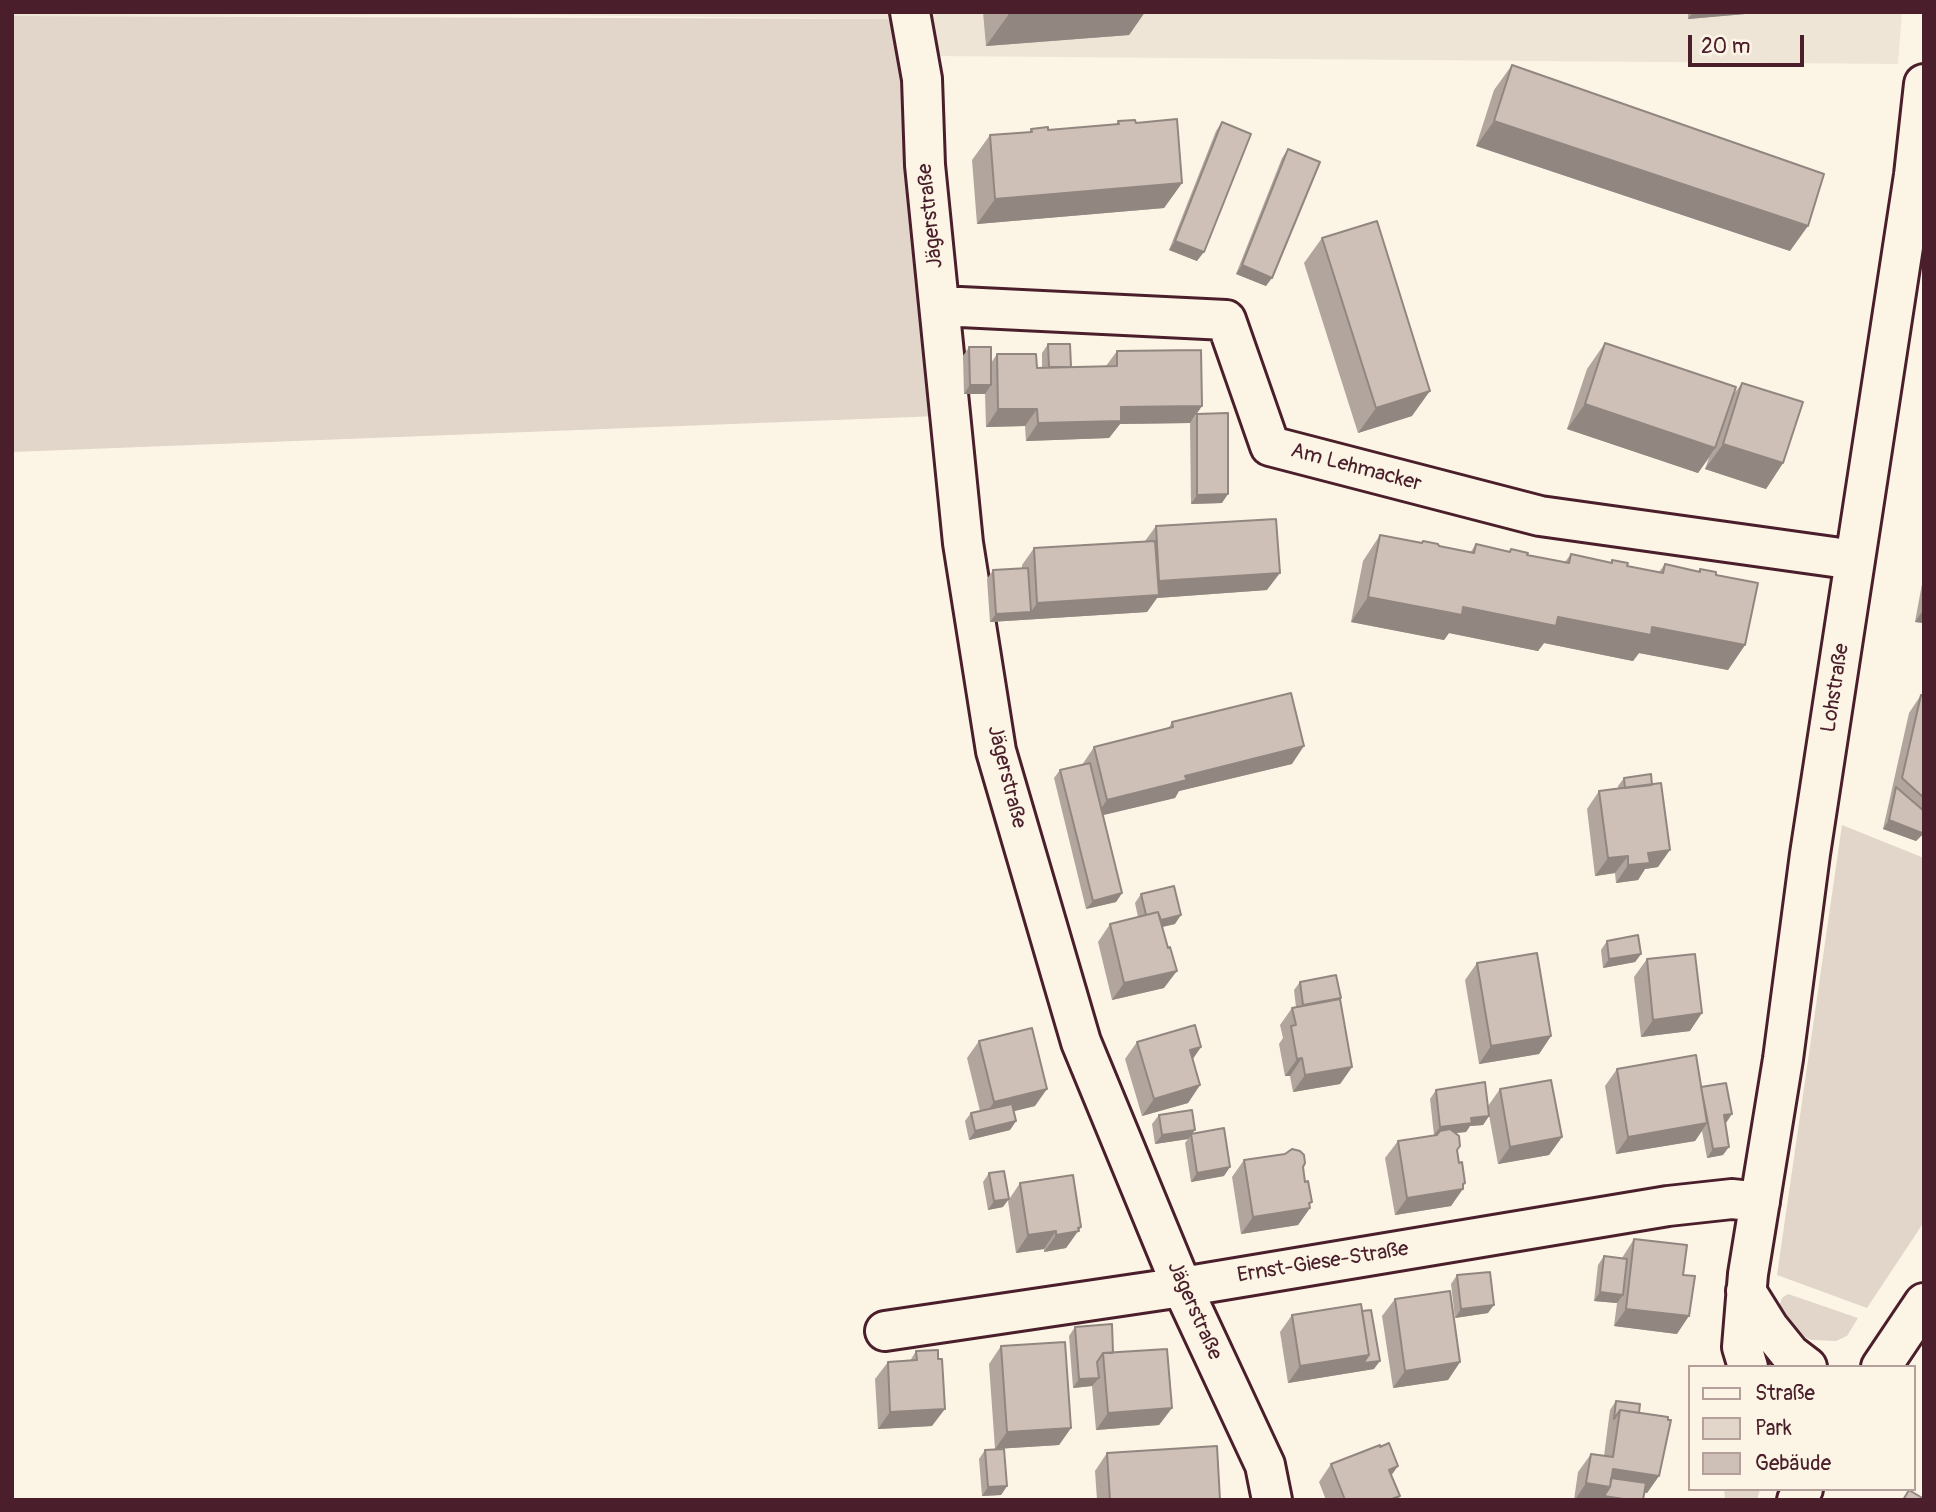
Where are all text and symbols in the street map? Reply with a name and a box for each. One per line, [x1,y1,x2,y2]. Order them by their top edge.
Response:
scale bar [1691,21,1806,65]
text: 20 m [1701,33,1750,60]
street label: Jägerstraße [913,162,949,270]
street label: Am Lehmacker [1288,438,1424,498]
street label: Lohstraße [1817,642,1855,734]
street label: Jägerstraße [981,723,1031,831]
street label: Ernst-Giese-Straße [1236,1237,1410,1289]
street label: Jägerstraße [1161,1258,1227,1364]
legend [1688,1365,1915,1491]
text: Straße [1755,1380,1815,1407]
text: Park [1755,1415,1792,1442]
text: Gebäude [1755,1450,1831,1477]

